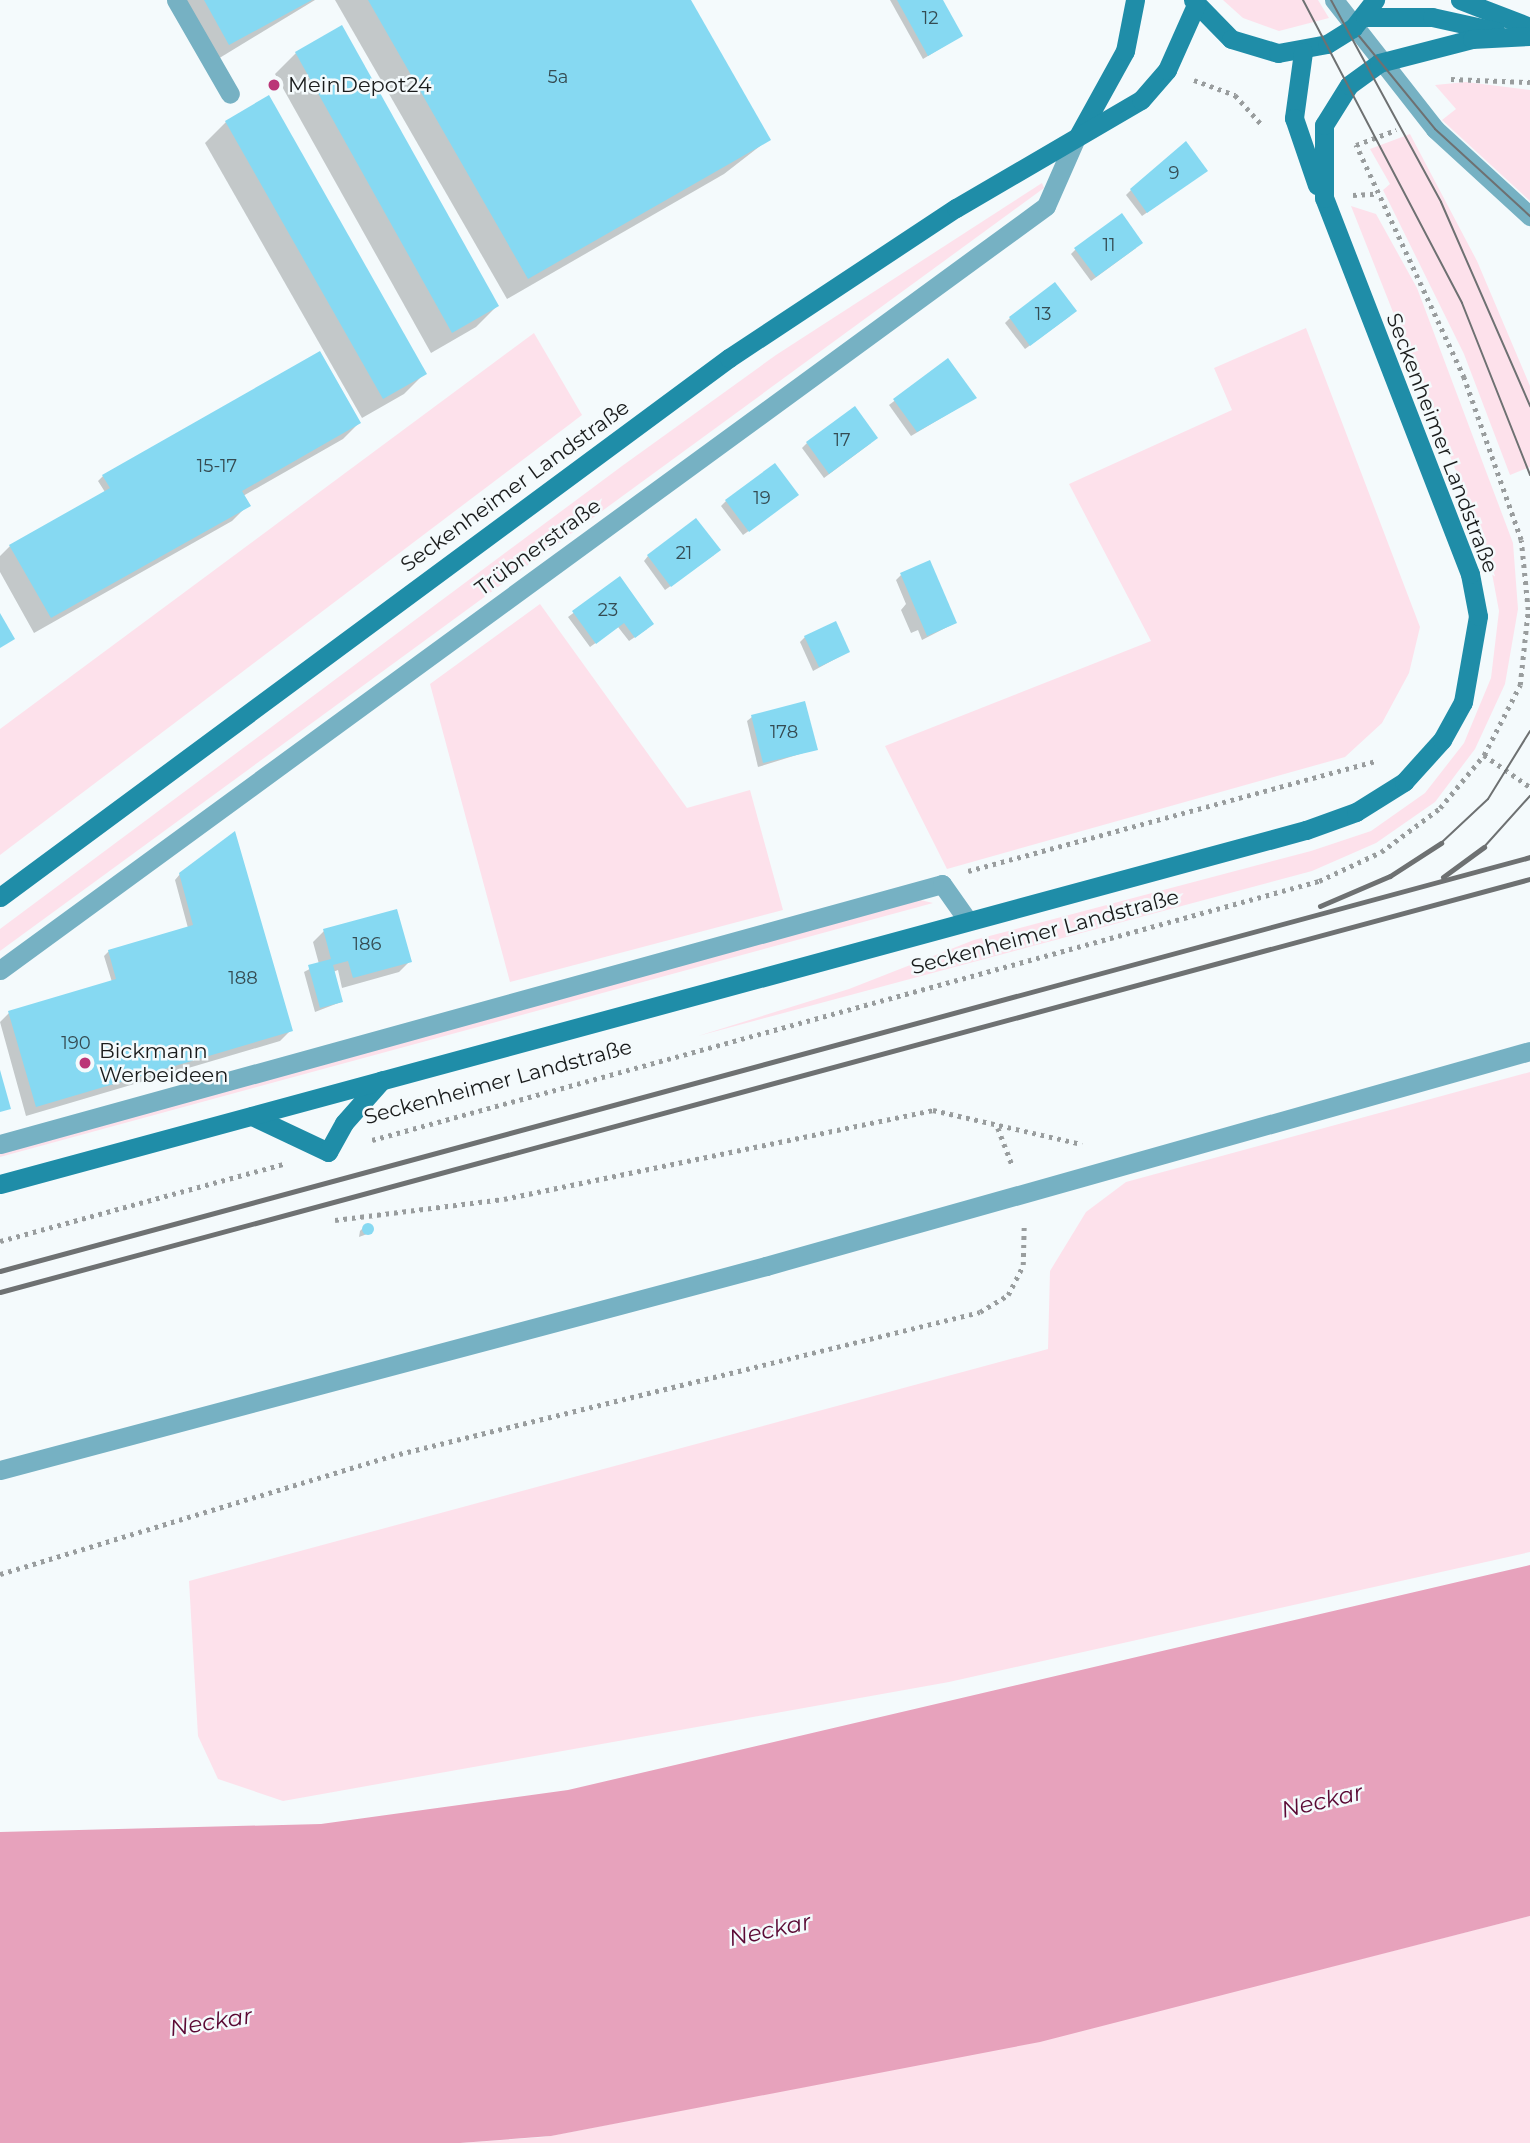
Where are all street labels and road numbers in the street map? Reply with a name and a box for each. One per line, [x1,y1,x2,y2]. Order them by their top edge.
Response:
street label: Seckenheimer Landstraße [1381,310,1503,576]
street label: Seckenheimer Landstraße [396,395,634,577]
street label: Trübnerstraße [470,493,606,601]
street label: Seckenheimer Landstraße [908,884,1182,980]
street label: Seckenheimer Landstraße [361,1034,635,1130]

